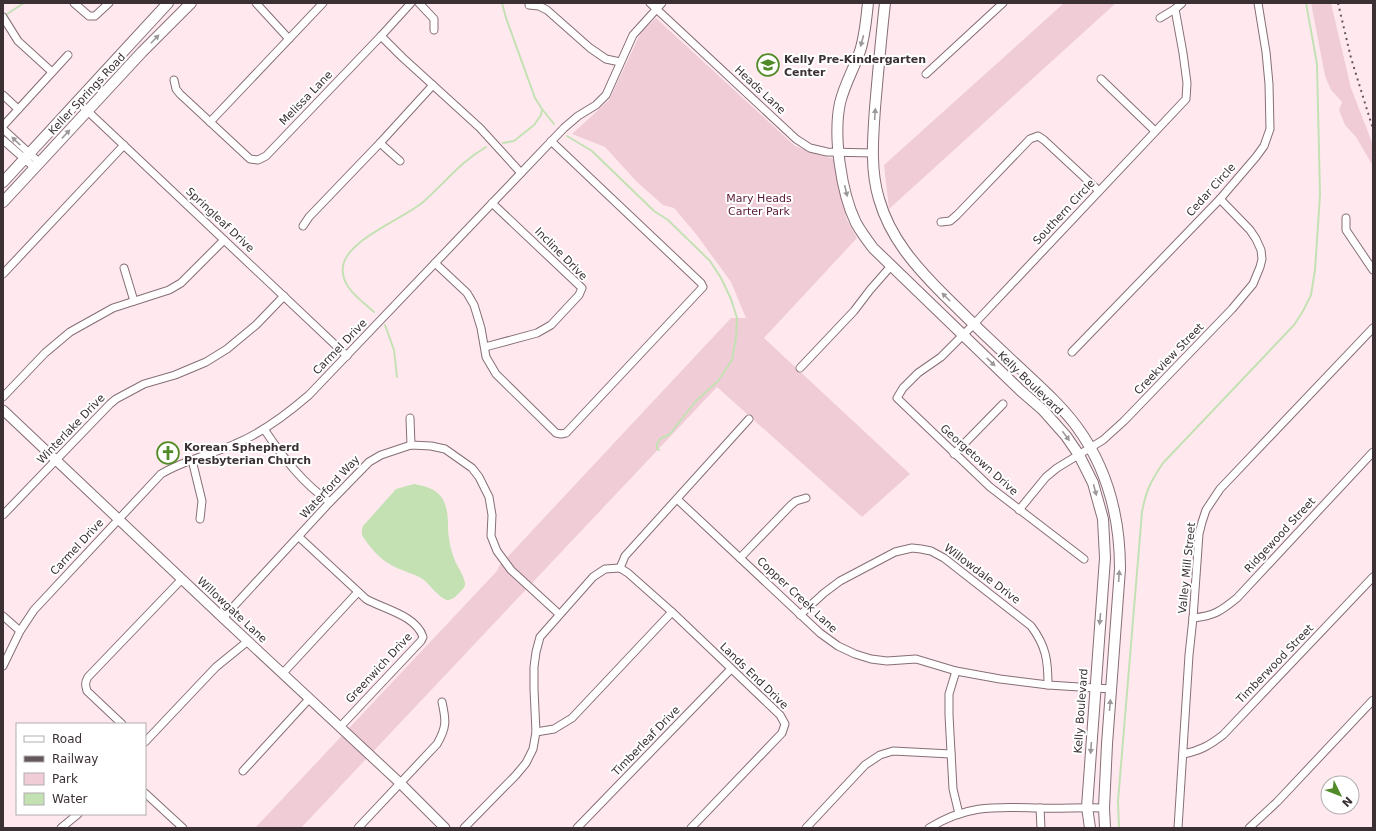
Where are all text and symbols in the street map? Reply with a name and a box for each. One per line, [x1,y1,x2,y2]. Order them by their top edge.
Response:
one-way arrow [150,34,159,44]
one-way arrow [859,35,865,48]
street label: Keller Springs Road [46,51,128,137]
school or university icon: Kelly Pre-Kindergarten Center [755,52,781,78]
place label: Kelly Pre-Kindergarten Center [784,53,926,79]
street label: Heads Lane [732,63,788,117]
street label: Melissa Lane [277,68,335,128]
one-way arrow [871,108,878,120]
one-way arrow [61,130,70,139]
one-way arrow [11,137,21,146]
street label: Cedar Circle [1184,161,1238,219]
street label: Southern Circle [1030,177,1098,247]
street label: Springleaf Drive [183,185,257,255]
one-way arrow [843,185,849,197]
park label: Mary Heads Carter Park [726,192,792,218]
street label: Incline Drive [532,225,590,283]
one-way arrow [941,292,951,302]
street label: Carmel Drive [310,316,370,377]
street label: Creekview Street [1132,320,1207,397]
street label: Kelly Boulevard [995,349,1065,417]
one-way arrow [986,357,996,367]
street label: Winterlake Drive [34,391,108,466]
street label: Georgetown Drive [938,422,1021,498]
one-way arrow [1061,431,1070,442]
church icon: Korean Sphepherd Presbyterian Church [155,440,181,466]
place label: Korean Sphepherd Presbyterian Church [184,441,311,467]
street label: Waterford Way [298,452,363,521]
one-way arrow [1092,484,1098,496]
street label: Ridgewood Street [1242,494,1319,575]
street label: Carmel Drive [48,516,106,578]
street label: Valley Mill Street [1176,521,1198,614]
street label: Willowdale Drive [941,541,1023,607]
street label: Copper Creek Lane [754,554,840,636]
one-way arrow [1116,570,1123,582]
street label: Willowgate Lane [194,574,270,646]
one-way arrow [1097,613,1104,625]
street label: Timberwood Street [1233,621,1317,707]
street label: Greenwich Drive [343,630,415,706]
street label: Lands End Drive [717,640,791,712]
street label: Kelly Boulevard [1072,668,1090,754]
one-way arrow [1107,699,1114,711]
street label: Timberleaf Drive [609,703,683,779]
legend [16,723,146,815]
text: Road [52,732,82,746]
one-way arrow [1087,742,1094,754]
text: Railway [52,752,98,766]
text: Park [52,772,78,786]
north arrow [1320,775,1360,815]
text: Water [52,792,88,806]
text: N [1339,794,1355,809]

